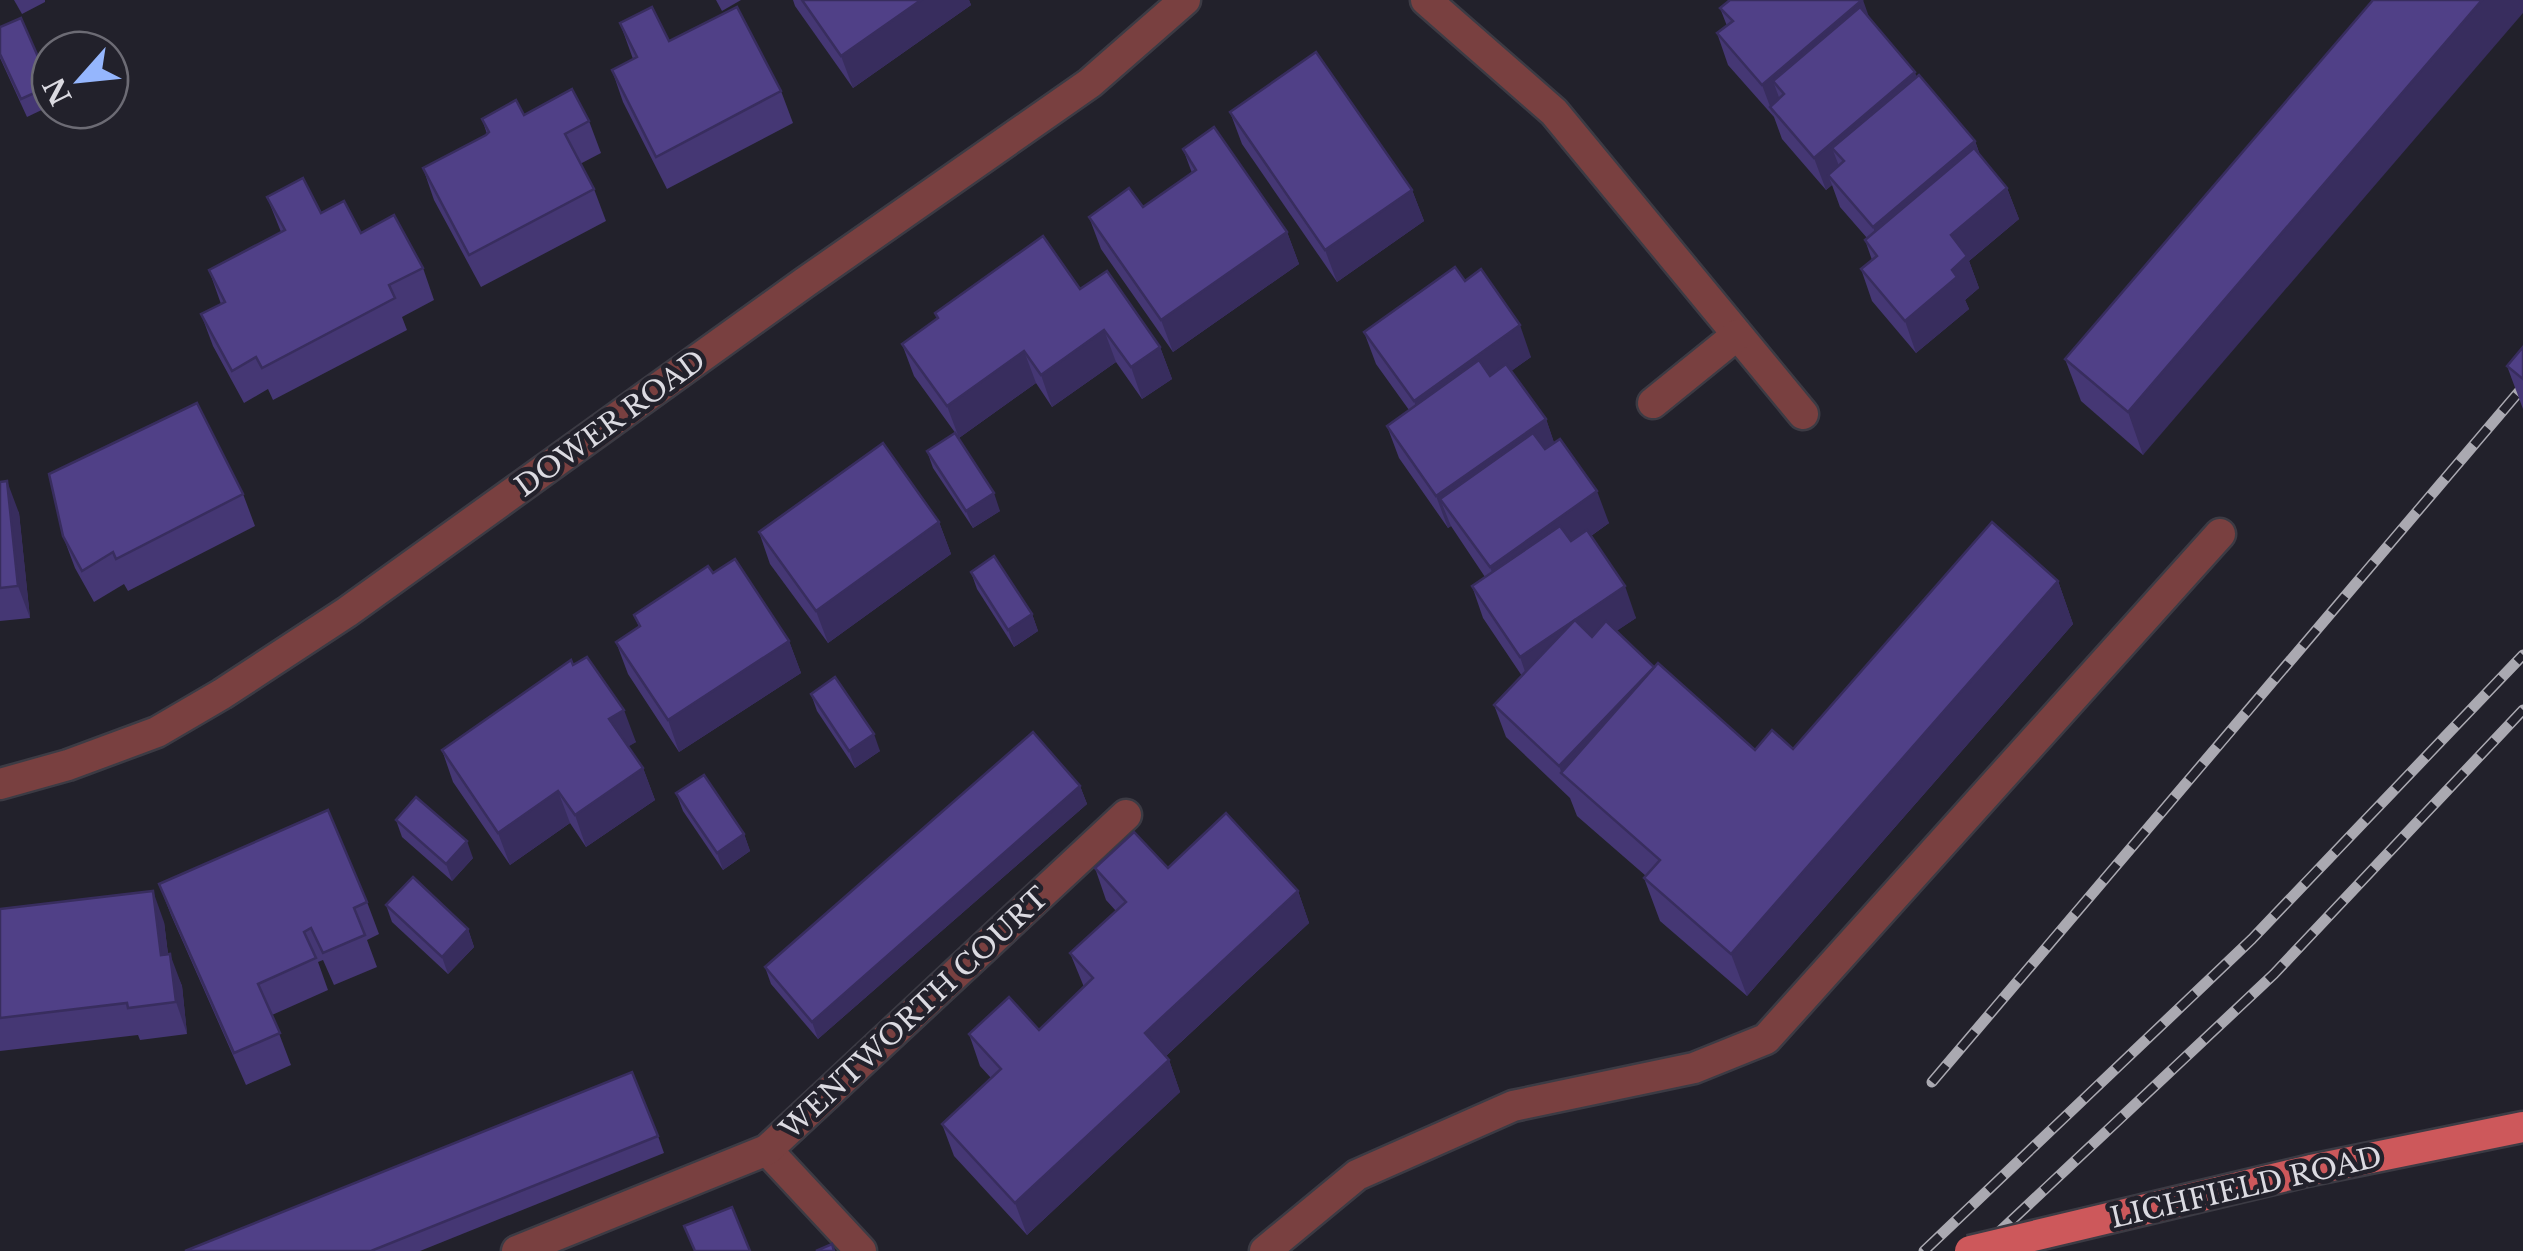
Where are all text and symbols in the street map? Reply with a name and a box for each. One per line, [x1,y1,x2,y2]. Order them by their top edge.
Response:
north arrow [30,30,130,130]
text: N [37,71,80,111]
street label: DOWER ROAD [508,343,712,504]
street label: WENTWORTH COURT [772,880,1056,1147]
street label: LICHFIELD ROAD [2107,1139,2385,1236]

